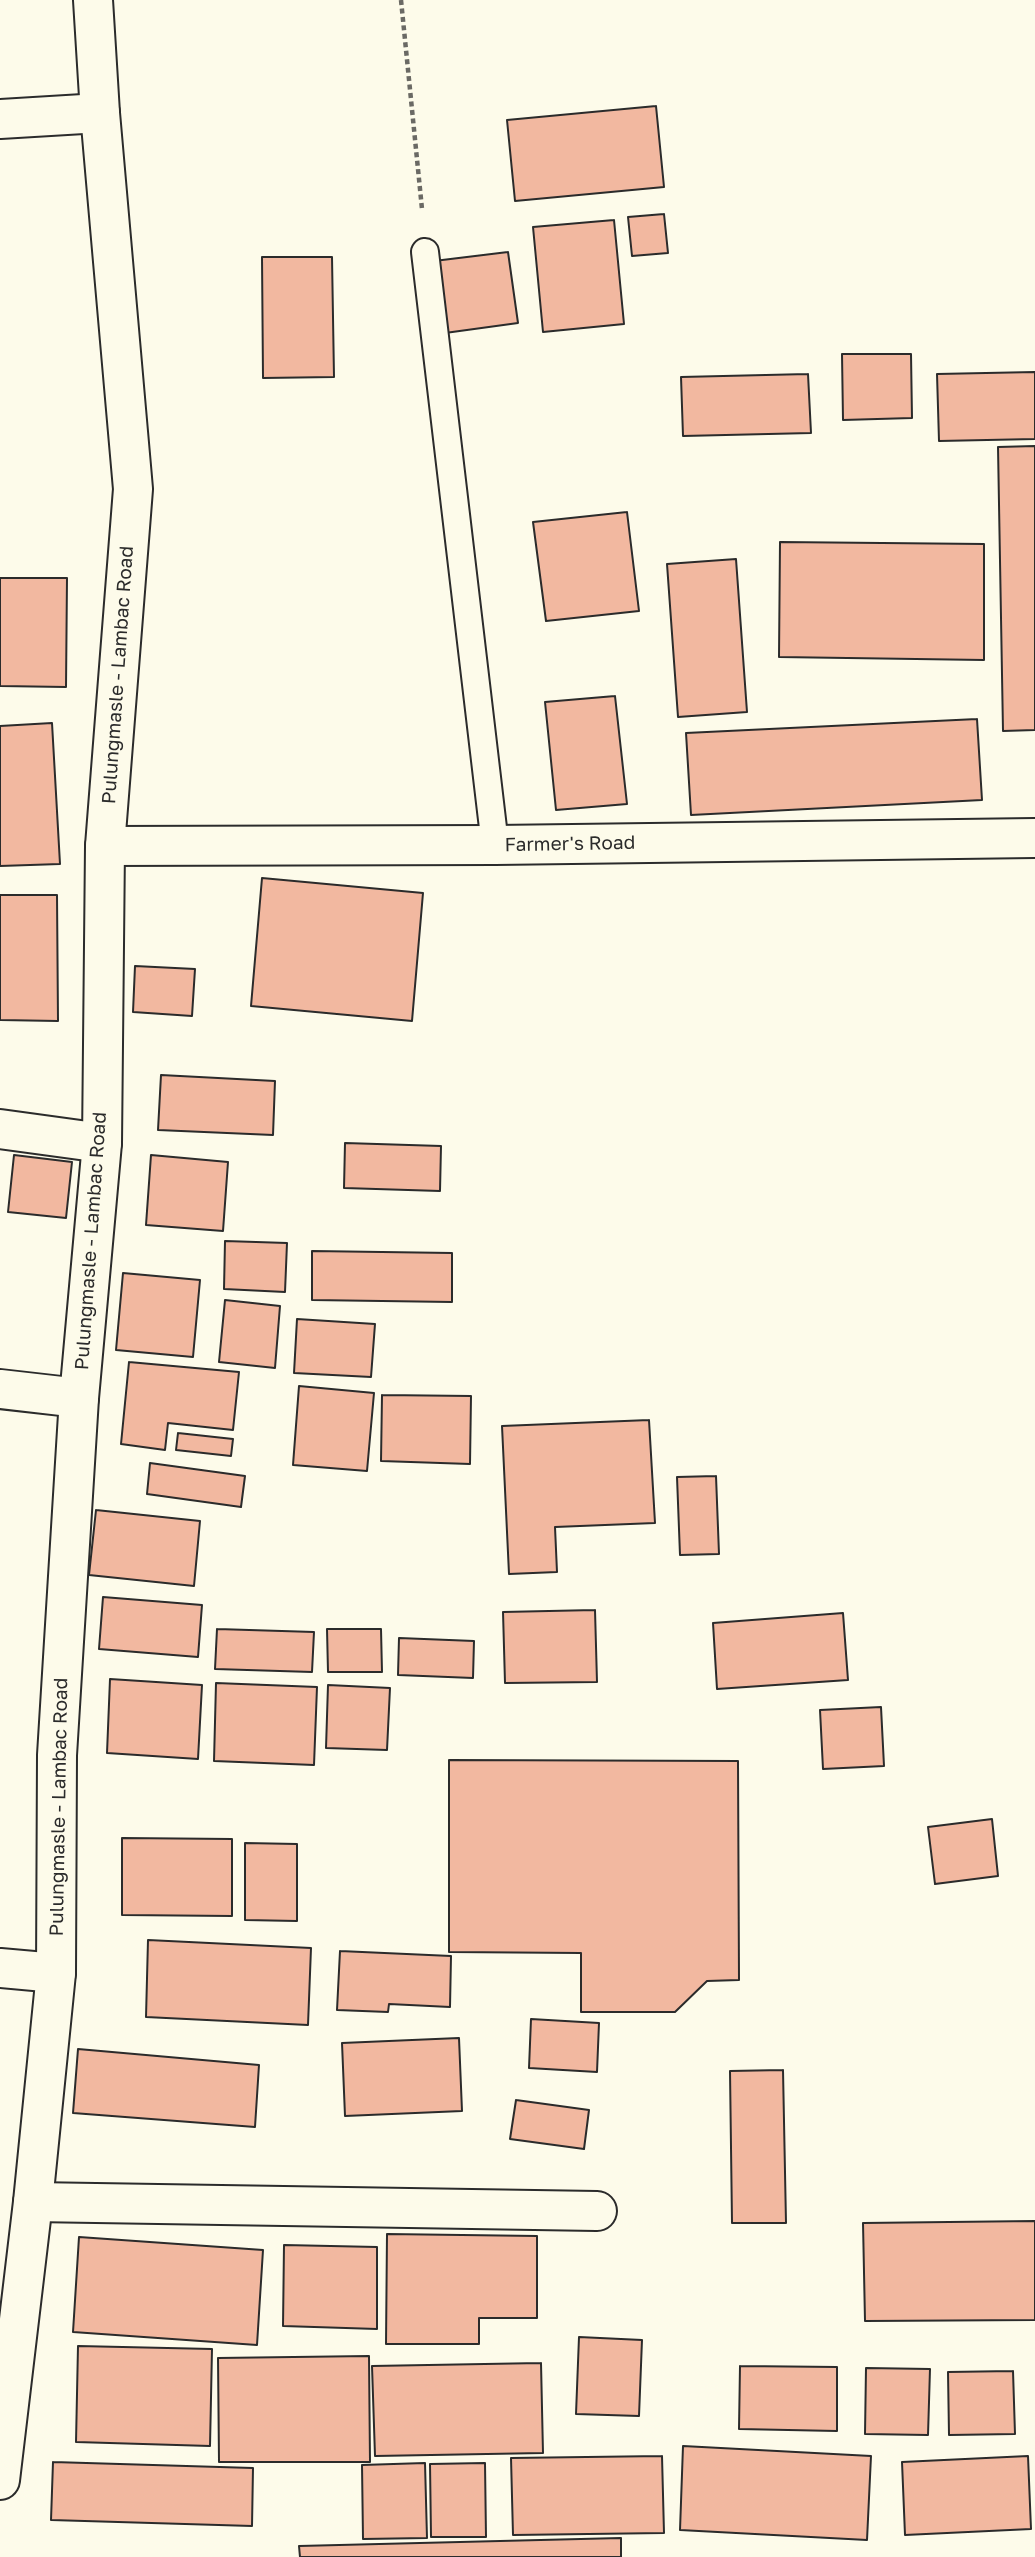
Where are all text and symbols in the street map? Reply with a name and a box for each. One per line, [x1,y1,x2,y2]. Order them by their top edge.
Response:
street label: Pulungmasle - Lambac Road [98,545,138,805]
street label: Farmer's Road [504,831,636,857]
street label: Pulungmasle - Lambac Road [71,1111,111,1371]
street label: Pulungmasle - Lambac Road [45,1677,73,1937]

